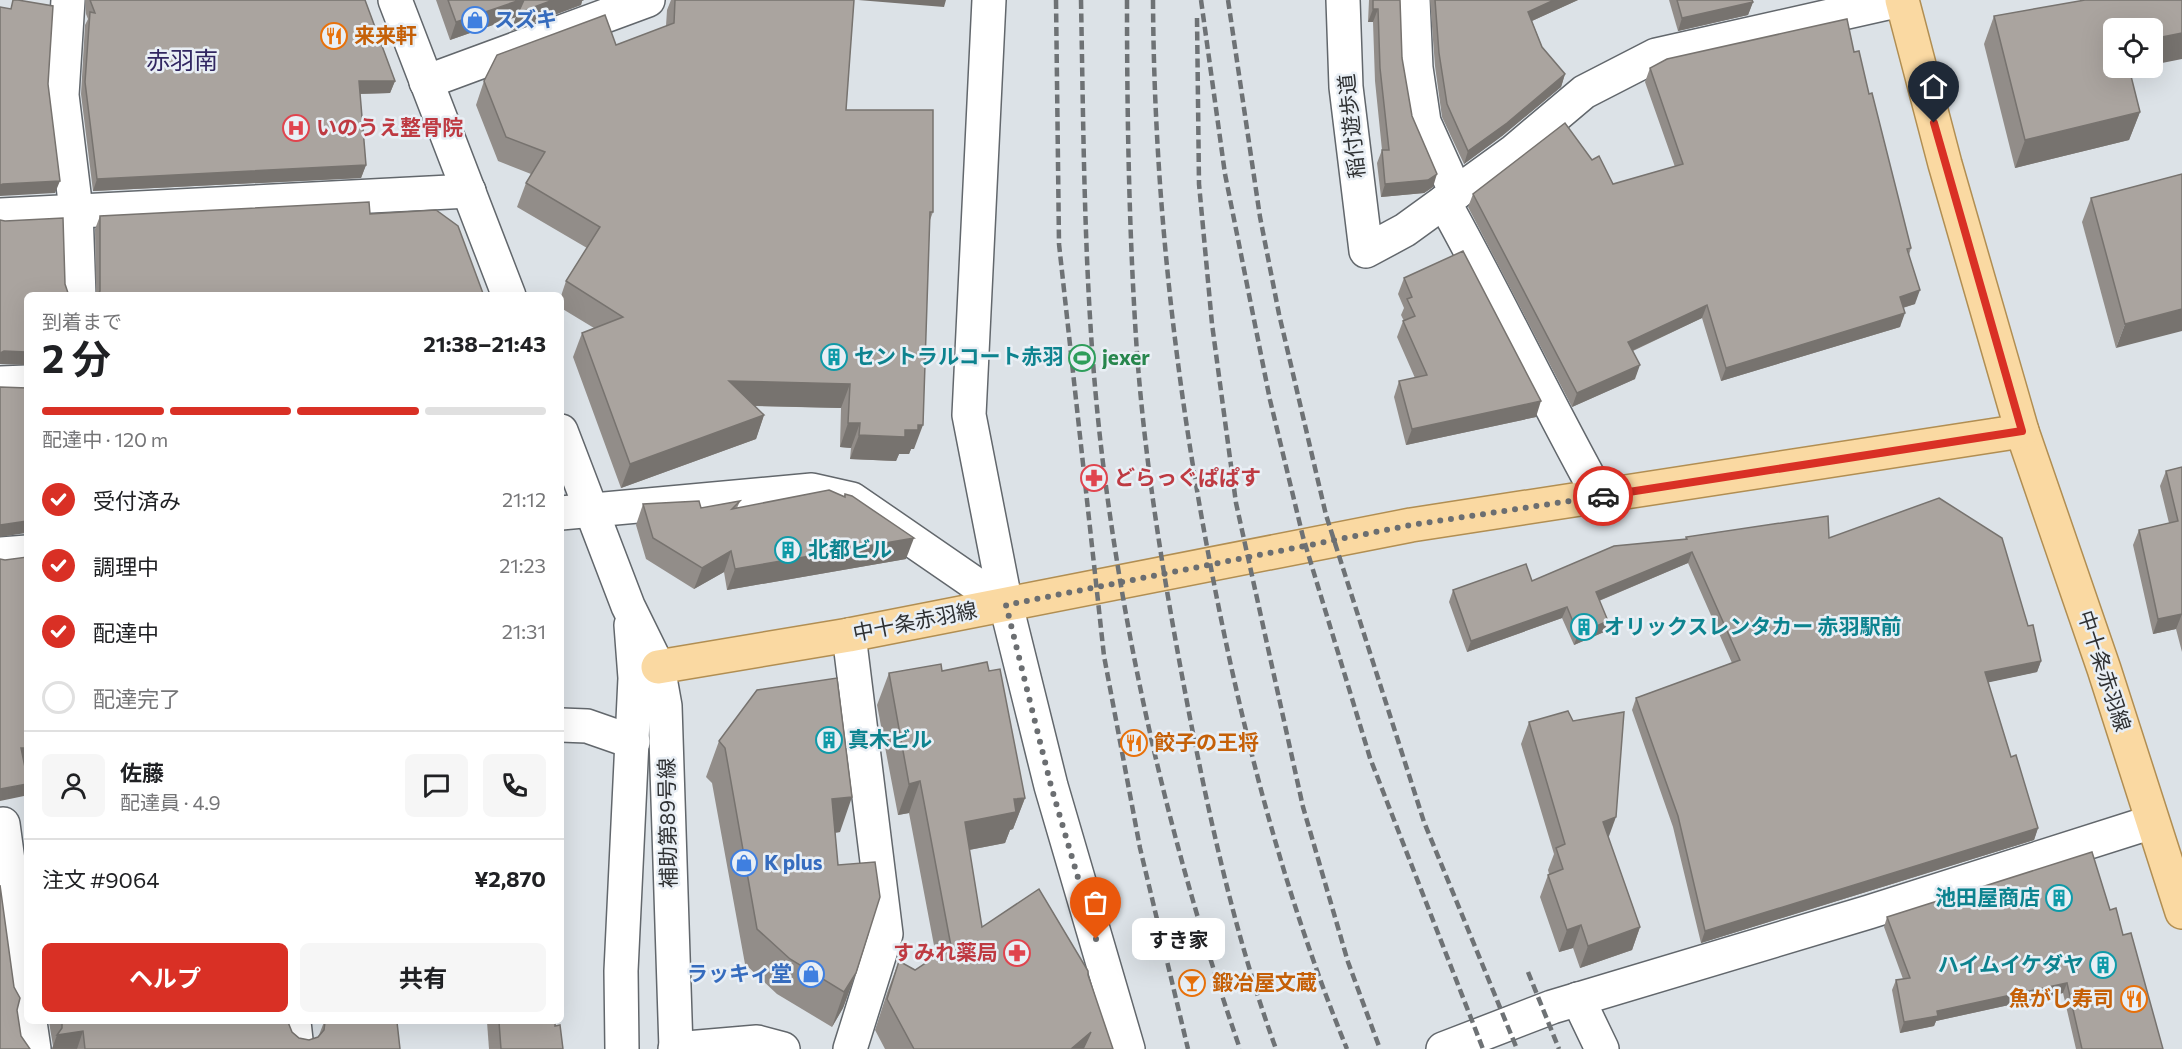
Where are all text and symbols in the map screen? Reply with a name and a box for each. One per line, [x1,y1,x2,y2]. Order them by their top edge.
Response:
shop icon: スズキ [460,5,490,35]
place label: スズキ [494,6,557,31]
map controls [2103,18,2163,78]
button: locate [2103,18,2163,78]
restaurant icon: 来来軒 [319,21,349,51]
place label: 来来軒 [354,22,417,47]
district label: 赤羽南 [146,45,218,74]
pin [1908,61,1959,123]
icon: home [1917,70,1950,103]
street label: 稲付遊歩道 [1333,73,1368,180]
hospital icon: いのうえ整骨院 [281,113,311,143]
place label: いのうえ整骨院 [316,114,463,139]
text: 到着まで [42,309,122,333]
text: 21:38–21:43 [423,330,546,357]
text: 2 分 [42,333,111,381]
building icon: セントラルコート赤羽 [819,342,849,372]
place label: セントラルコート赤羽 [854,343,1064,368]
sports icon: jexer [1067,343,1097,373]
place label: jexer [1101,344,1150,369]
text: 配達中 · 120 m [42,427,168,451]
pharmacy icon: どらっぐぱぱす [1079,463,1109,493]
place label: どらっぐぱぱす [1114,464,1261,489]
courier [1573,466,1633,526]
icon: car [1587,480,1620,513]
icon: check [42,483,75,516]
text: 受付済み [93,487,181,514]
text: 21:12 [502,487,546,511]
building icon: 北都ビル [773,535,803,565]
place label: 北都ビル [808,536,892,561]
icon: check [42,549,75,582]
text: 調理中 [93,553,159,580]
text: 21:23 [499,553,546,577]
street label: 中十条赤羽線 [850,596,979,645]
street label: 中十条赤羽線 [2074,607,2137,734]
building icon: オリックスレンタカー 赤羽駅前 [1569,612,1599,642]
place label: オリックスレンタカー 赤羽駅前 [1604,613,1901,638]
icon: check [42,615,75,648]
text: 配達中 [93,619,159,646]
text: 21:31 [502,619,546,643]
text: 配達完了 [93,685,181,712]
building icon: 真木ビル [814,725,844,755]
place label: 真木ビル [848,726,932,751]
restaurant icon: 餃子の王将 [1119,728,1149,758]
place label: 餃子の王将 [1154,729,1259,754]
button: person [42,754,105,817]
button: chat [405,754,468,817]
button: phone [483,754,546,817]
street label: 補助第89号線 [653,758,680,888]
text: 佐藤 [120,759,164,786]
text: 配達員 · 4.9 [120,790,221,814]
shop icon: K plus [729,848,759,878]
place label: K plus [764,849,823,874]
text: ¥2,870 [474,865,546,892]
text: 注文 #9064 [42,866,160,893]
pin [1070,877,1121,939]
building icon: 池田屋商店 [2044,883,2074,913]
place label: 池田屋商店 [1935,884,2040,909]
icon: bag [1079,886,1112,919]
callout: すき家 [1132,918,1225,960]
text: すき家 [1149,927,1209,951]
pharmacy icon: すみれ薬局 [1002,938,1032,968]
place label: すみれ薬局 [893,939,998,964]
button: ヘルプ [42,943,288,1012]
button: 共有 [300,943,546,1012]
building icon: ハイムイケダヤ [2088,950,2118,980]
place label: ハイムイケダヤ [1938,951,2084,976]
shop icon: ラッキィ堂 [796,959,826,989]
place label: ラッキィ堂 [687,960,792,985]
bar icon: 鍛冶屋文蔵 [1177,968,1207,998]
place label: 鍛冶屋文蔵 [1212,969,1317,994]
restaurant icon: 魚がし寿司 [2119,984,2149,1014]
place label: 魚がし寿司 [2009,985,2114,1010]

